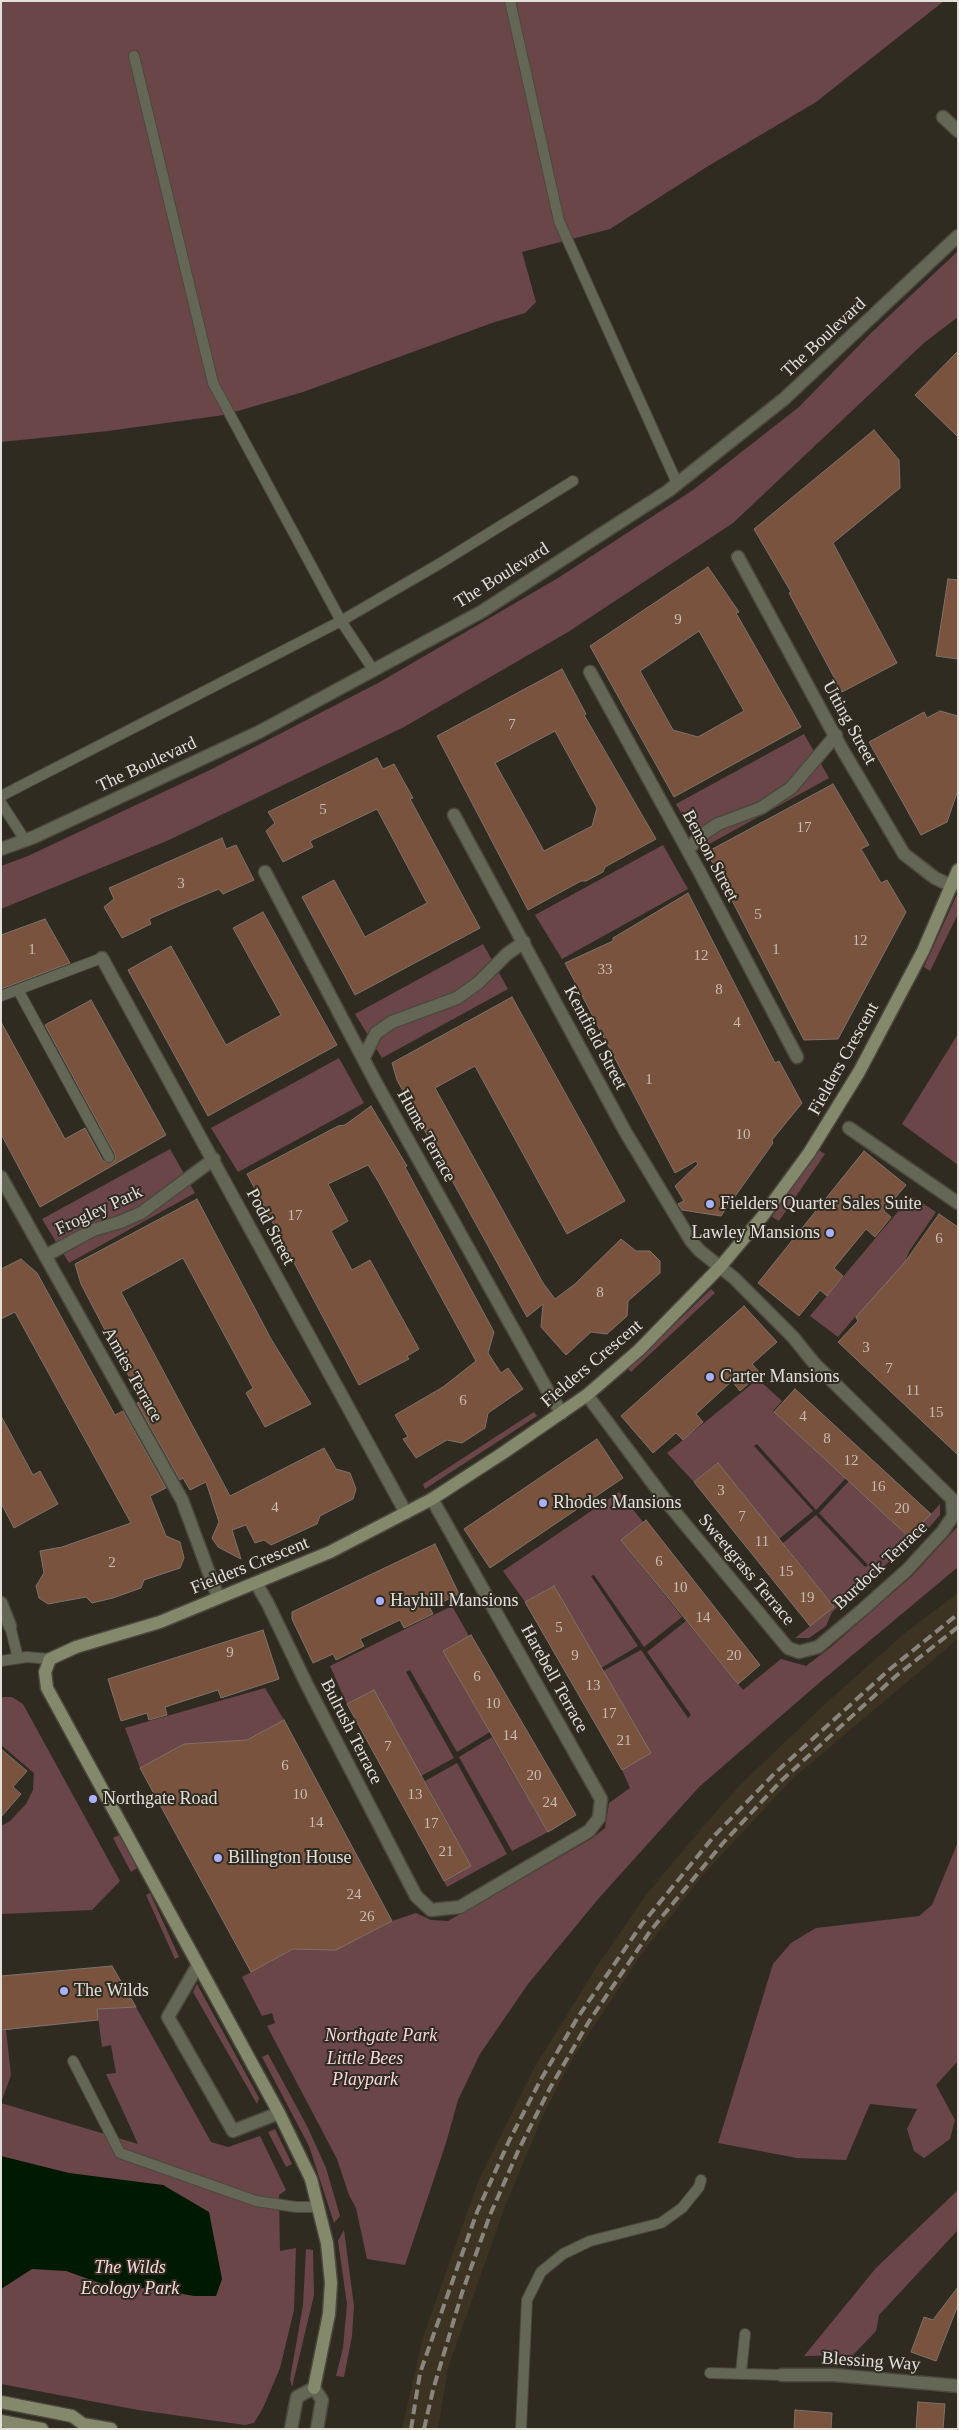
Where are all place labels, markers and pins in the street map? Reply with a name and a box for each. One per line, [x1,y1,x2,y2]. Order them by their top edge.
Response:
place label: Fielders Quarter Sales Suite [720,1193,921,1215]
marker: Fielders Quarter Sales Suite [704,1198,716,1210]
place label: Lawley Mansions [692,1222,820,1244]
marker: Lawley Mansions [824,1227,836,1239]
place label: Carter Mansions [720,1366,839,1388]
marker: Carter Mansions [704,1371,716,1383]
place label: Rhodes Mansions [553,1492,682,1514]
marker: Rhodes Mansions [537,1497,549,1509]
place label: Hayhill Mansions [390,1590,518,1612]
marker: Hayhill Mansions [374,1595,386,1607]
place label: Northgate Road [103,1788,217,1810]
marker: Northgate Road [87,1793,99,1805]
place label: Billington House [228,1847,352,1869]
marker: Billington House [212,1852,224,1864]
place label: The Wilds [74,1980,149,2002]
marker: The Wilds [58,1985,70,1997]

